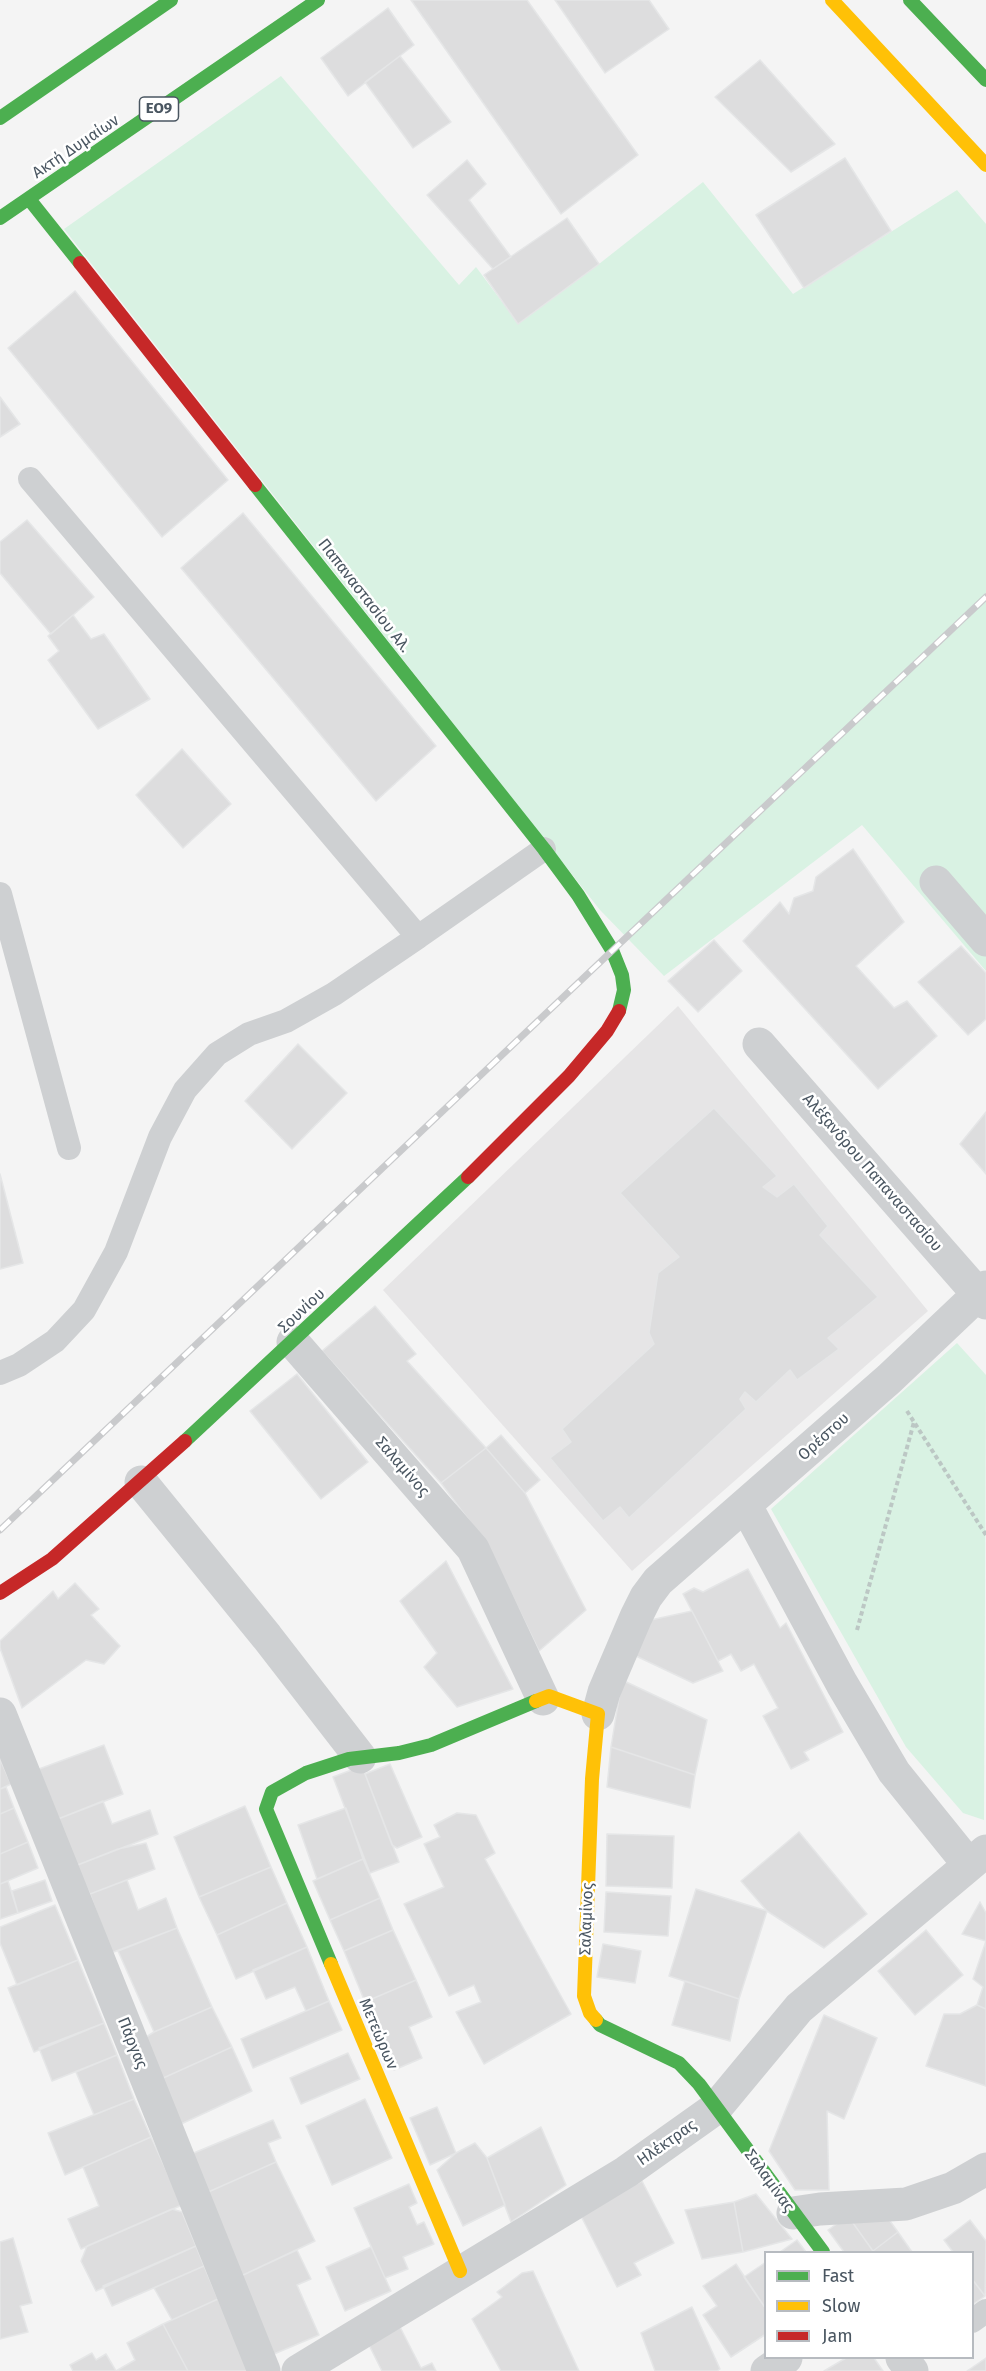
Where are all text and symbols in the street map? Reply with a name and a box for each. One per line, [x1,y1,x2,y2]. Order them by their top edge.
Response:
road number: ΕΟ9 [140,97,178,121]
street label: Ακτή Δυμαίων [29,111,123,183]
street label: Παπαναστασίου Αλ. [314,535,414,657]
street label: Αλέξανδρου Παπαναστασίου [798,1090,946,1256]
street label: Σουνίου [275,1285,329,1337]
street label: Ορέστου [794,1409,854,1465]
street label: Σαλαμίνος [371,1433,433,1501]
street label: Σαλαμίνος [576,1882,598,1956]
street label: Μετεώρων [354,1995,402,2073]
street label: Πάργας [113,2014,151,2072]
street label: Ηλέκτρας [634,2116,700,2170]
street label: Σαλαμίνας [740,2146,798,2216]
legend [764,2251,974,2359]
text: Fast [822,2265,854,2287]
text: Slow [822,2295,860,2317]
text: Jam [822,2325,853,2347]

